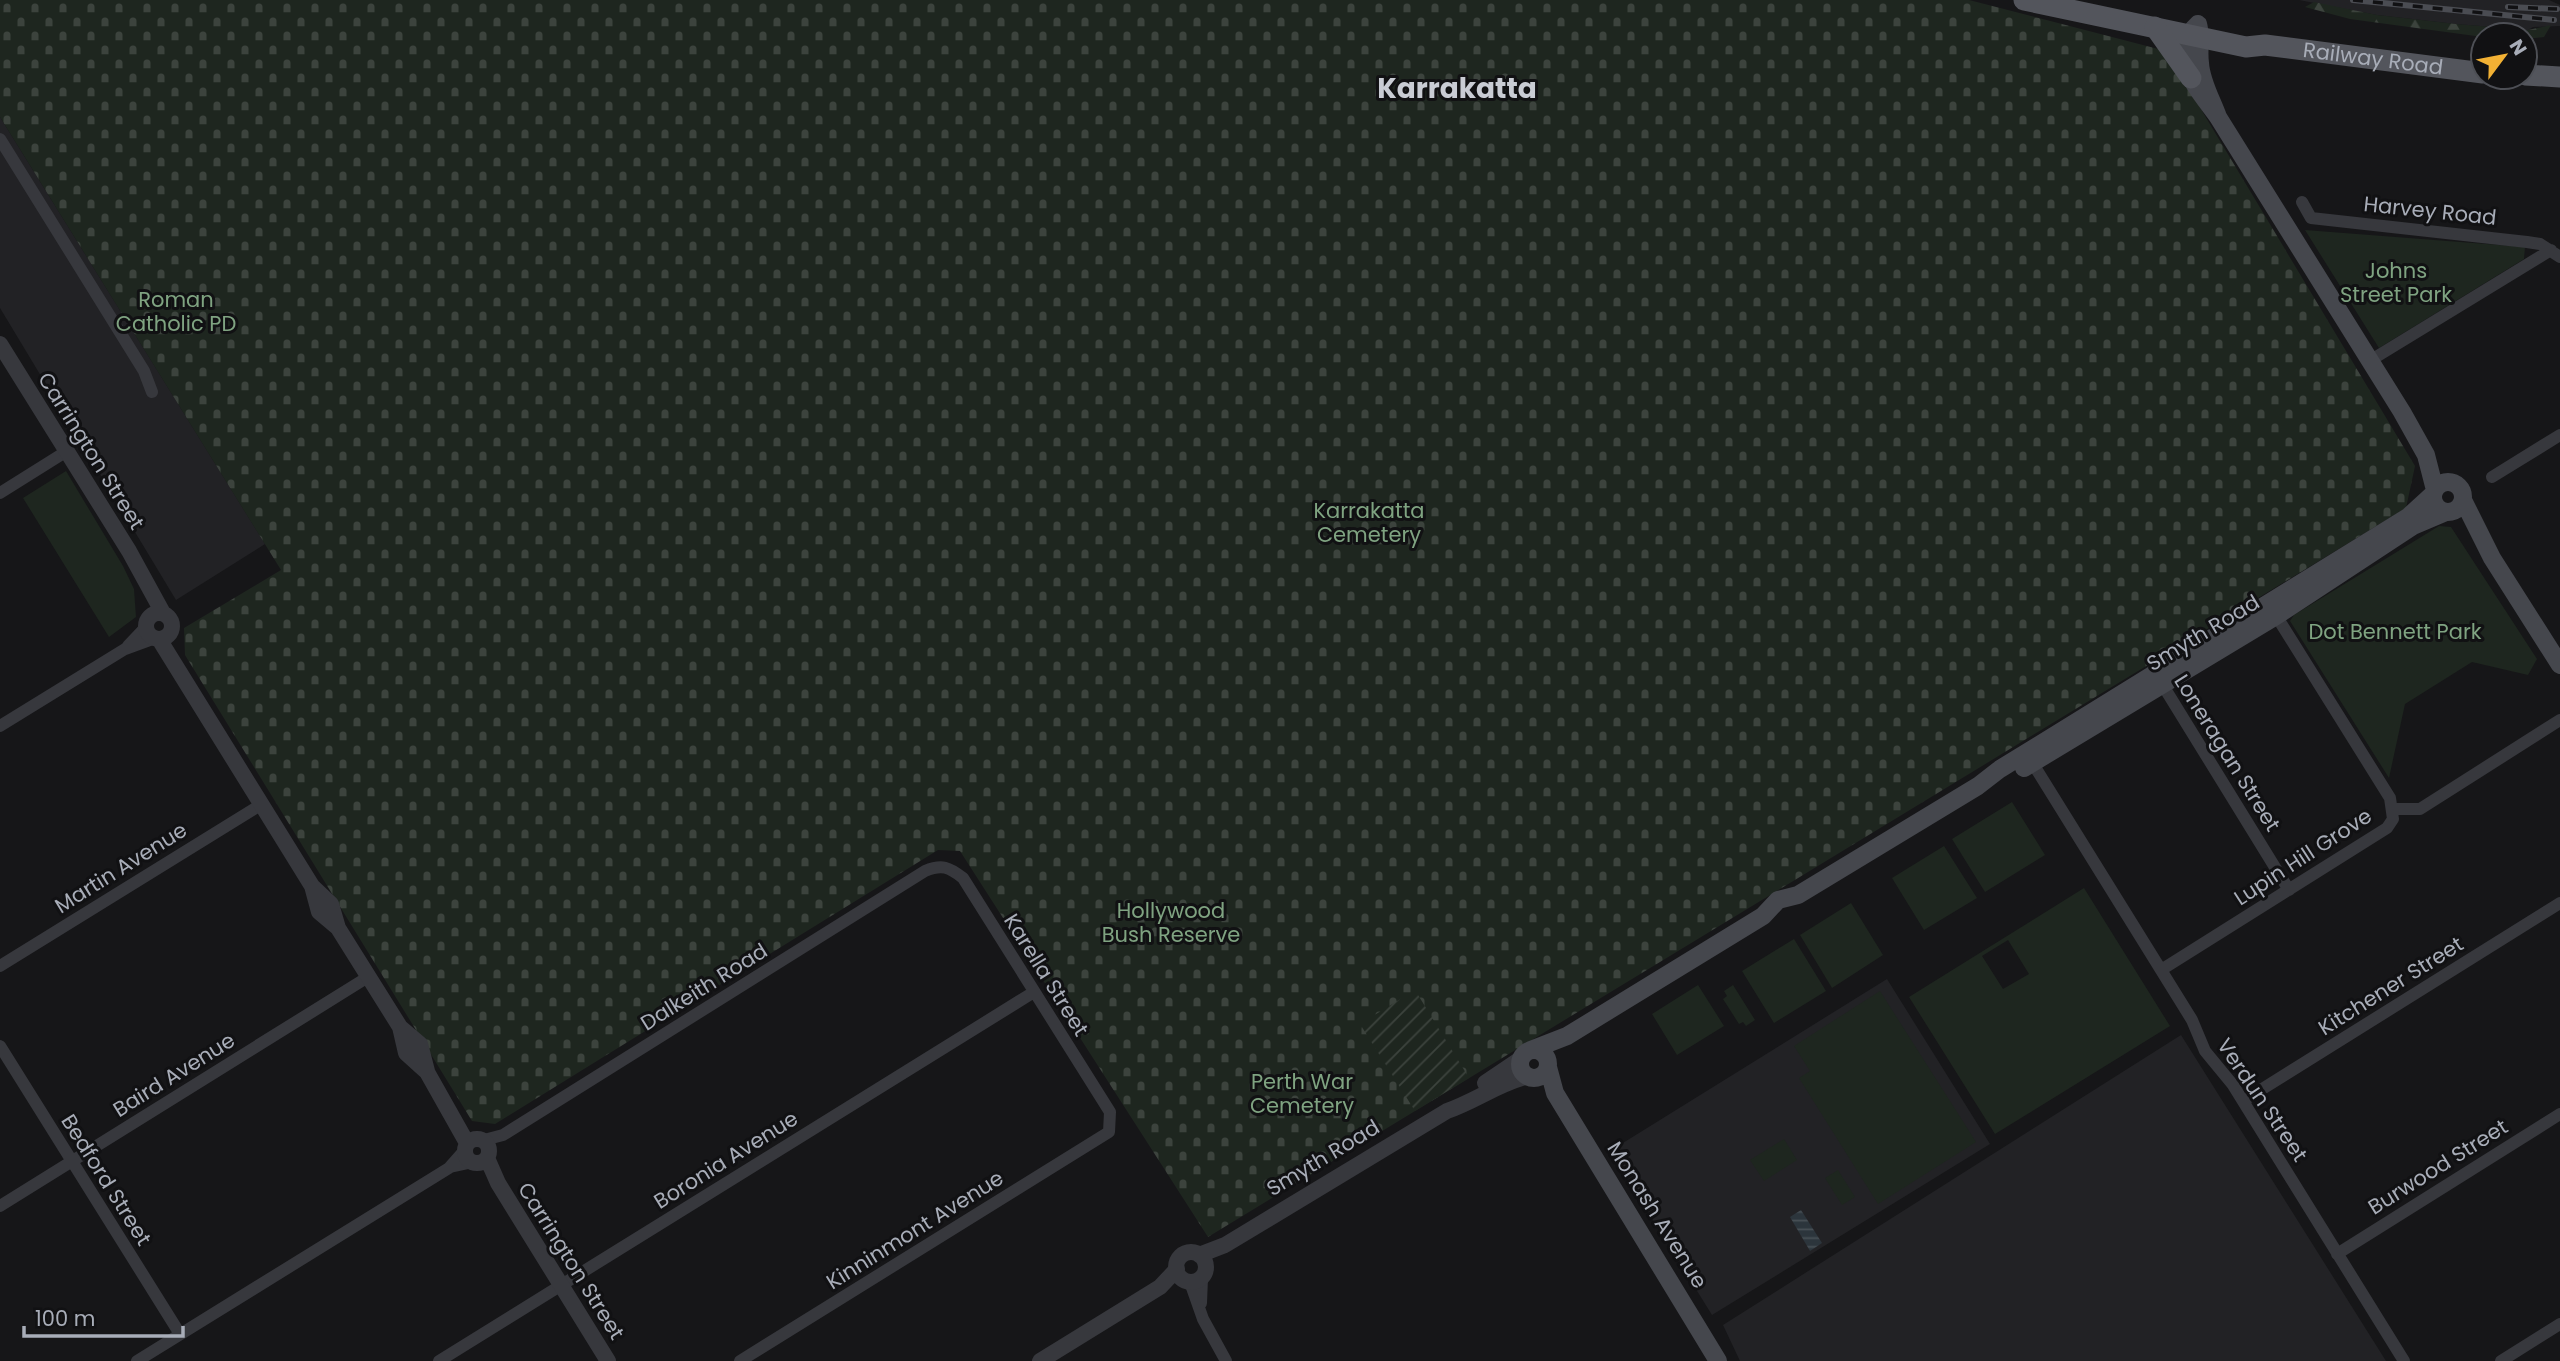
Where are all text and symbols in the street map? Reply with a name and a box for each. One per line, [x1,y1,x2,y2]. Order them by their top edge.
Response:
north arrow [2469,21,2539,91]
text: N [2503,34,2533,60]
street label: Railway Road [2301,35,2445,82]
district label: Karrakatta [1377,69,1537,108]
street label: Harvey Road [2362,189,2498,232]
park label: Johns Street Park [2340,256,2452,309]
park label: Roman Catholic PD [116,285,236,338]
street label: Carrington Street [31,367,152,535]
park label: Karrakatta Cemetery [1313,496,1425,549]
street label: Smyth Road [2141,587,2265,678]
park label: Dot Bennett Park [2308,617,2482,646]
street label: Loneragan Street [2167,669,2287,837]
street label: Lupin Hill Grove [2228,801,2377,912]
street label: Martin Avenue [49,815,192,920]
park label: Hollywood Bush Reserve [1102,896,1240,949]
street label: Karella Street [997,908,1096,1041]
street label: Kitchener Street [2313,929,2469,1042]
street label: Dalkeith Road [635,936,773,1037]
street label: Baird Avenue [107,1026,240,1124]
street label: Verdun Street [2210,1032,2314,1167]
park label: Perth War Cemetery [1250,1067,1354,1120]
street label: Boronia Avenue [648,1104,803,1216]
street label: Bedford Street [54,1109,158,1251]
street label: Smyth Road [1261,1112,1385,1203]
street label: Burwood Street [2362,1112,2513,1221]
street label: Monash Avenue [1601,1136,1714,1294]
street label: Kinninmont Avenue [821,1163,1009,1296]
street label: Carrington Street [511,1177,632,1345]
scale bar [24,1294,184,1338]
text: 100 m [35,1304,95,1333]

